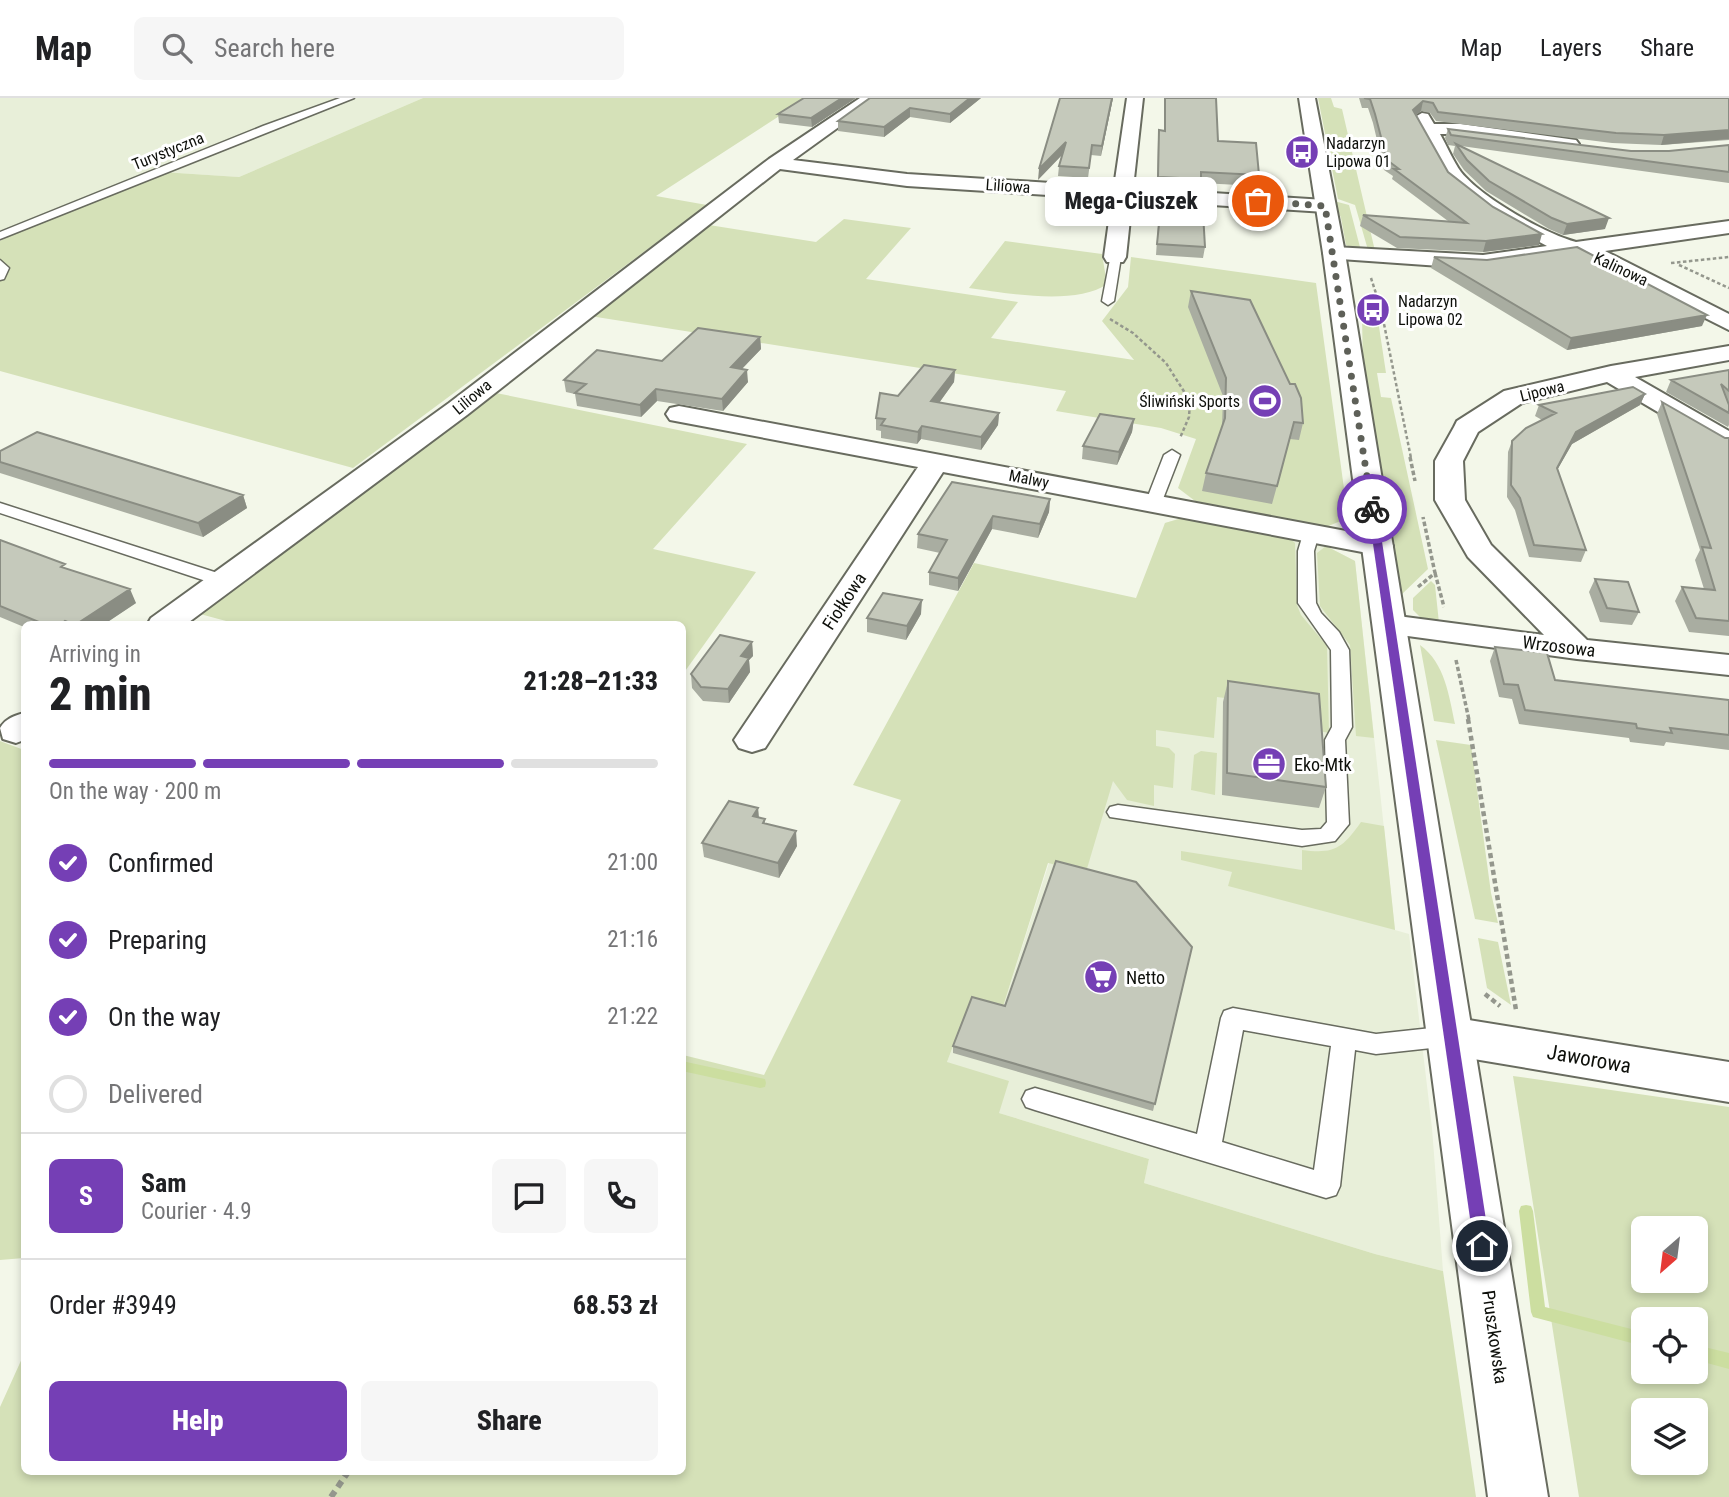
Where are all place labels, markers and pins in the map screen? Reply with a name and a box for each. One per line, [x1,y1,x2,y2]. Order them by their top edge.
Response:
bus stop icon: Nadarzyn Lipowa 01 [1283,133,1321,171]
place label: Nadarzyn Lipowa 01 [1326,134,1391,171]
pin [1228,171,1288,231]
callout: Mega-Ciuszek [1044,176,1216,226]
bus stop icon: Nadarzyn Lipowa 02 [1354,291,1392,329]
place label: Nadarzyn Lipowa 02 [1398,292,1463,329]
sports icon: Śliwiński Sports [1246,382,1284,420]
place label: Śliwiński Sports [1139,392,1240,411]
office icon: Eko-Mtk [1250,745,1288,783]
place label: Eko-Mtk [1294,754,1352,775]
supermarket icon: Netto [1082,958,1120,996]
place label: Netto [1126,967,1165,988]
pin [1452,1216,1512,1276]

